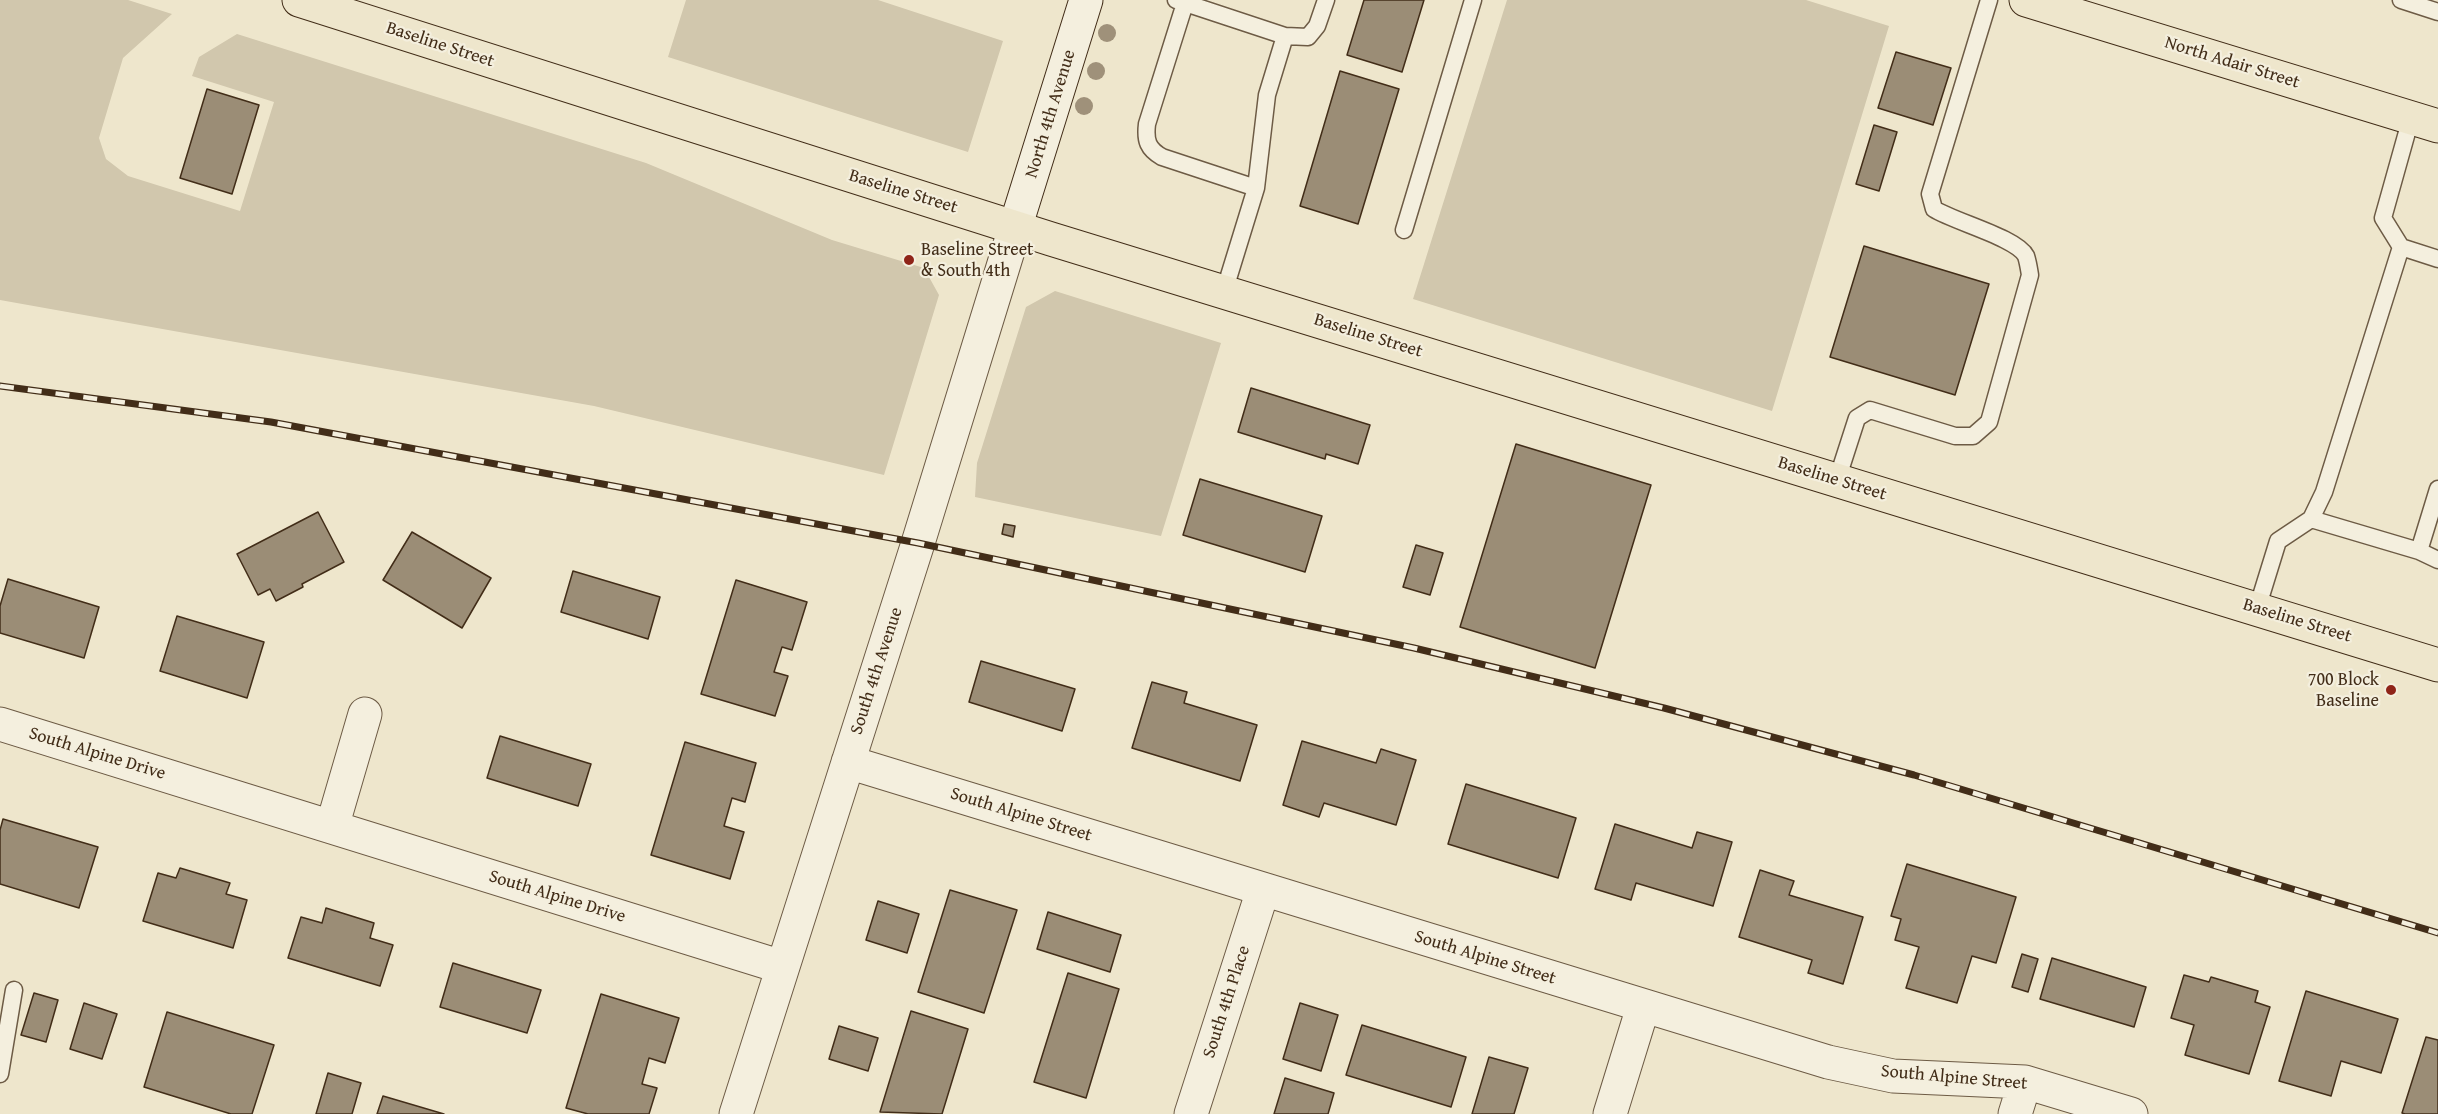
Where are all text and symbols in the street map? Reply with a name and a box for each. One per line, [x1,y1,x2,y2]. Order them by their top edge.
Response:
street label: Baseline Street [383,17,497,73]
street label: North Adair Street [2162,32,2302,94]
street label: North 4th Avenue [1021,47,1081,181]
street label: Baseline Street [846,165,960,219]
place label: Baseline Street & South 4th [921,239,1033,282]
marker: Baseline Street & South 4th [902,253,916,267]
street label: Baseline Street [1311,309,1425,363]
street label: Baseline Street [1775,452,1889,506]
street label: Baseline Street [2240,594,2354,648]
street label: South 4th Avenue [846,605,908,737]
place label: 700 Block Baseline [2308,669,2379,712]
marker: 700 Block Baseline [2384,683,2398,697]
street label: South Alpine Drive [26,723,168,785]
street label: South Alpine Street [948,783,1094,847]
street label: South Alpine Drive [486,866,628,928]
street label: South Alpine Street [1412,926,1558,990]
street label: South 4th Place [1199,943,1255,1061]
street label: South Alpine Street [1880,1061,2028,1095]

